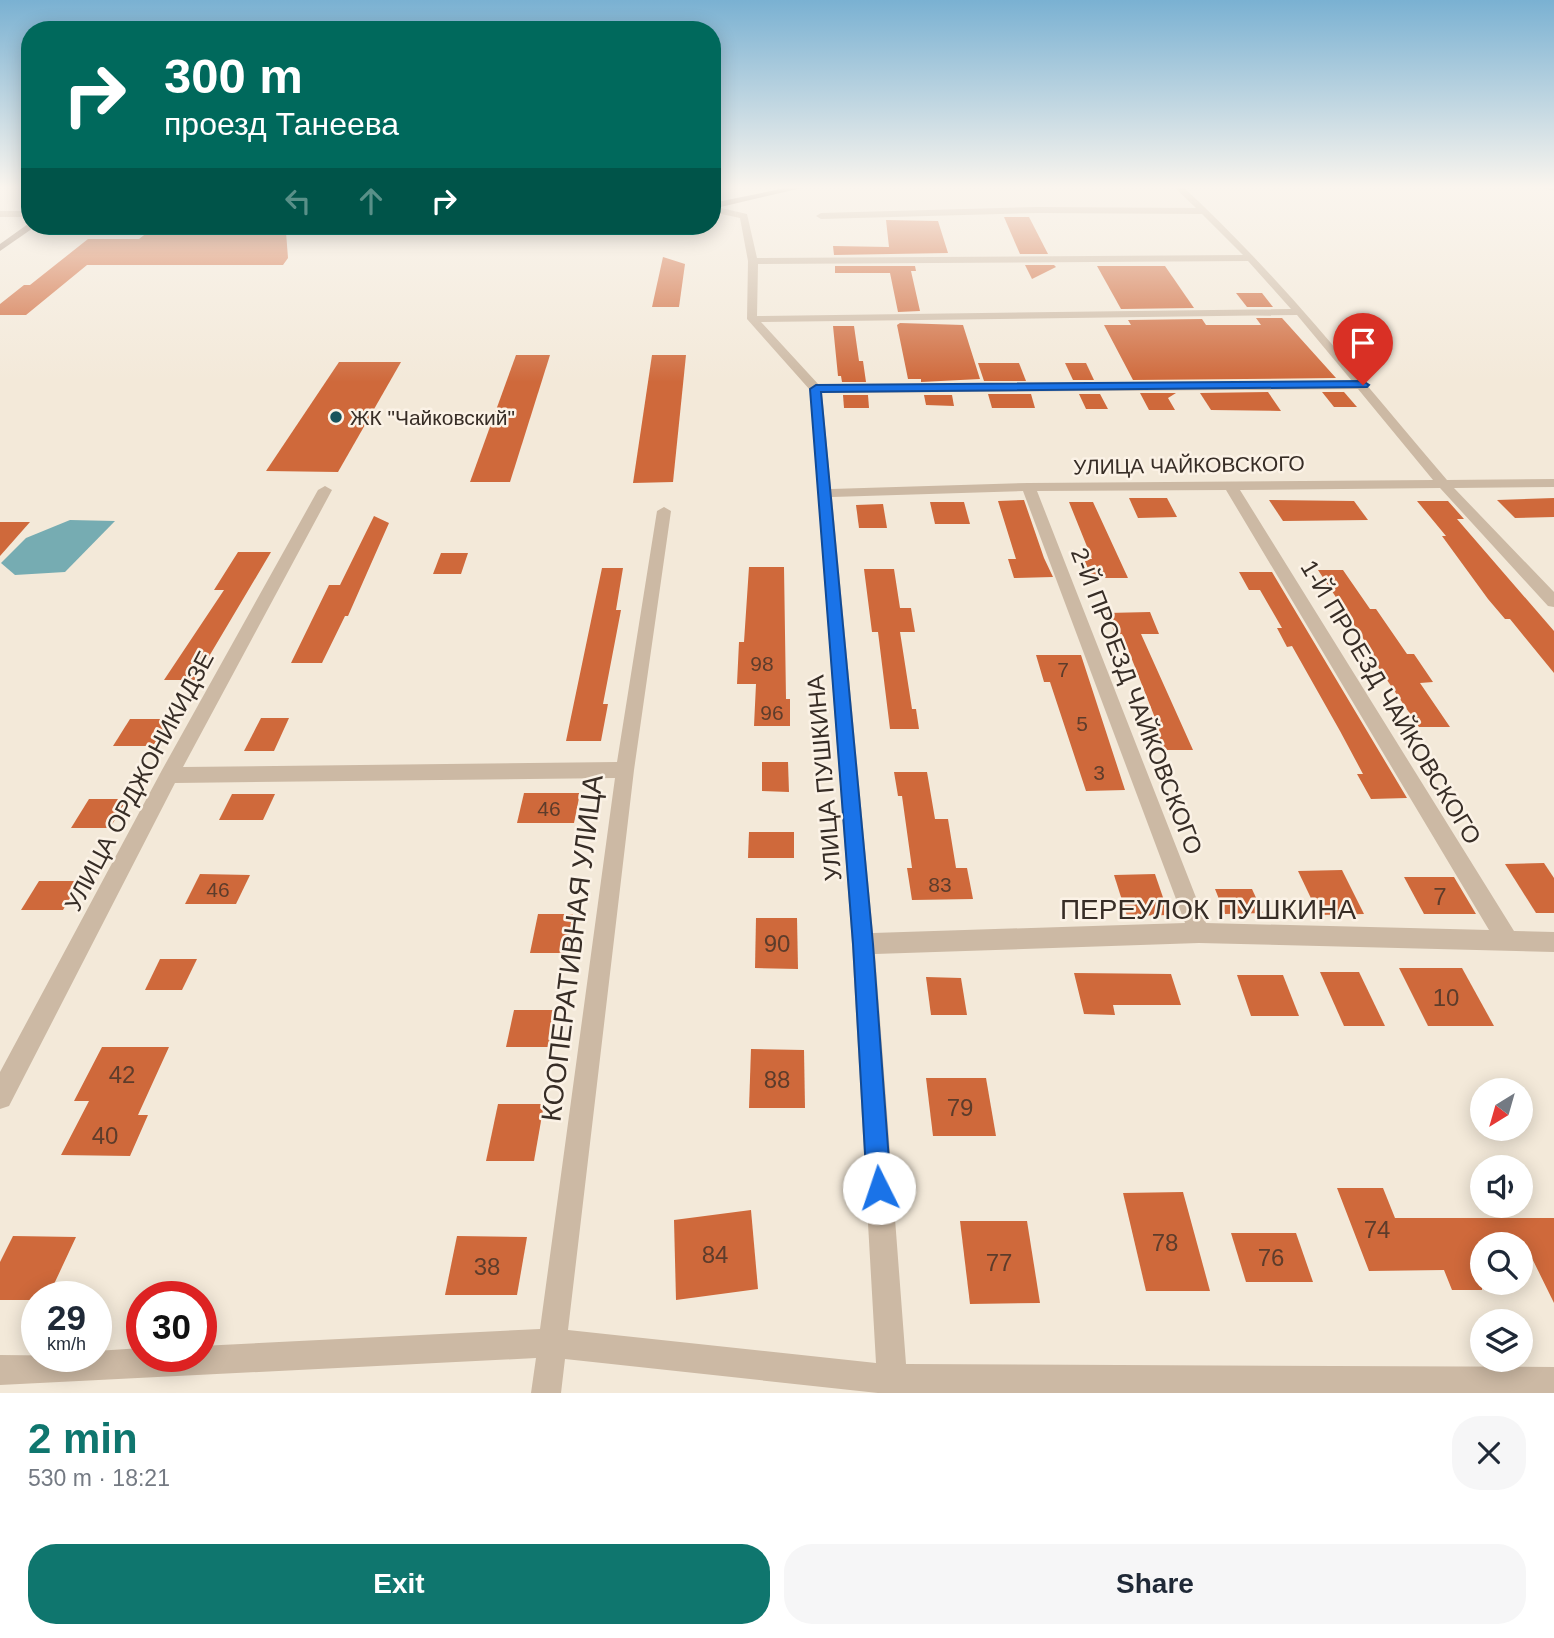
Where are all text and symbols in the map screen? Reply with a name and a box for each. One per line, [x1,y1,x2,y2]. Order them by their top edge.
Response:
icon: right [49,49,140,140]
text: 300 m [164,49,303,103]
text: проезд Танеева [164,106,399,142]
icon: left [279,182,317,220]
icon: ahead [352,182,390,220]
icon: right [425,182,463,220]
pin [1333,313,1393,385]
icon: arrive [1344,324,1382,362]
place label: ЖК "Чайковский" [350,406,515,429]
marker: ЖК "Чайковский" [328,409,344,425]
street label: УЛИЦА ЧАЙКОВСКОГО [1073,451,1305,479]
street label: 2-Й ПРОЕЗД ЧАЙКОВСКОГО [1066,544,1208,858]
street label: 1-Й ПРОЕЗД ЧАЙКОВСКОГО [1295,555,1487,849]
street label: УЛИЦА ОРДЖОНИКИДЗЕ [59,647,219,915]
house number: 98 [750,652,774,675]
house number: 7 [1057,658,1069,681]
street label: УЛИЦА ПУШКИНА [802,674,846,882]
house number: 96 [760,701,784,724]
house number: 5 [1076,712,1088,735]
house number: 3 [1093,761,1105,784]
street label: КООПЕРАТИВНАЯ УЛИЦА [535,772,609,1123]
house number: 46 [537,797,561,820]
house number: 83 [928,873,952,896]
house number: 46 [206,878,230,901]
house number: 7 [1433,883,1447,910]
street label: ПЕРЕУЛОК ПУШКИНА [1060,894,1356,925]
house number: 90 [764,930,790,957]
house number: 10 [1433,984,1459,1011]
house number: 42 [109,1061,135,1088]
house number: 88 [764,1066,790,1093]
north arrow [1470,1078,1533,1141]
map controls [1470,1078,1533,1372]
house number: 79 [947,1094,973,1121]
house number: 40 [92,1122,118,1149]
position arrow [842,1151,916,1225]
button: sound [1470,1155,1533,1218]
house number: 74 [1364,1216,1390,1243]
house number: 78 [1152,1229,1178,1256]
button: search [1470,1232,1533,1295]
house number: 84 [702,1241,728,1268]
house number: 76 [1258,1244,1284,1271]
house number: 77 [986,1249,1012,1276]
house number: 38 [474,1253,500,1280]
speed limit sign: 30 [126,1281,217,1372]
text: 29 [47,1298,86,1337]
button: layers [1470,1309,1533,1372]
text: km/h [47,1334,86,1354]
text: 2 min [28,1415,138,1462]
button: close [1452,1416,1526,1490]
text: 530 m · 18:21 [28,1465,170,1491]
button: Exit [28,1544,770,1624]
button: Share [784,1544,1526,1624]

